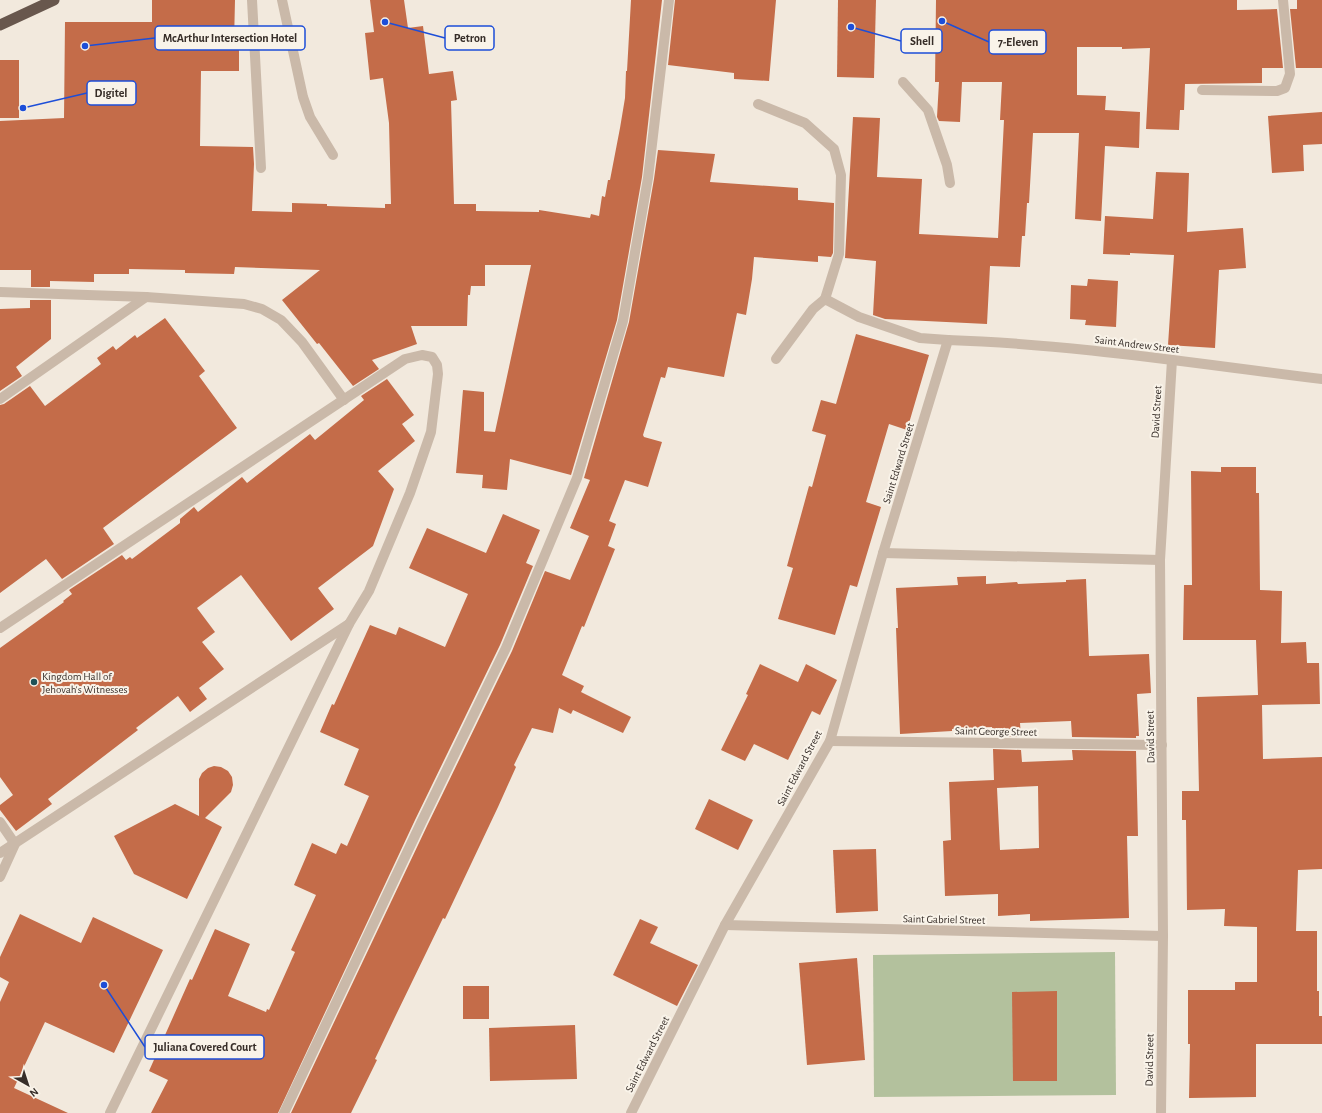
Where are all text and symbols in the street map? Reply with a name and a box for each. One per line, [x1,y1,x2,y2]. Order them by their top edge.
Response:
callout: McArthur Intersection Hotel [155,26,305,50]
callout: Petron [445,26,494,50]
callout: Shell [901,29,942,53]
callout: 7-Eleven [989,30,1046,54]
text: McArthur Intersection Hotel [163,32,297,44]
text: Petron [454,32,486,44]
text: Shell [910,35,934,47]
text: 7-Eleven [998,36,1038,48]
callout: Digitel [87,81,136,105]
text: Digitel [95,87,127,99]
street label: Saint Andrew Street [1094,334,1180,355]
street label: David Street [1150,385,1163,439]
street label: Saint Edward Street [881,421,916,505]
place label: Kingdom Hall of Jehovah's Witnesses [42,671,128,695]
marker: Kingdom Hall of Jehovah's Witnesses [29,677,39,687]
street label: David Street [1145,710,1156,763]
street label: Saint George Street [955,725,1038,738]
street label: Saint Edward Street [775,728,824,808]
street label: Saint Gabriel Street [903,913,986,926]
street label: Saint Edward Street [624,1014,672,1094]
street label: David Street [1144,1033,1155,1086]
callout: Juliana Covered Court [145,1035,264,1059]
text: Juliana Covered Court [153,1041,257,1053]
north arrow [8,1065,48,1105]
text: N [28,1086,40,1099]

